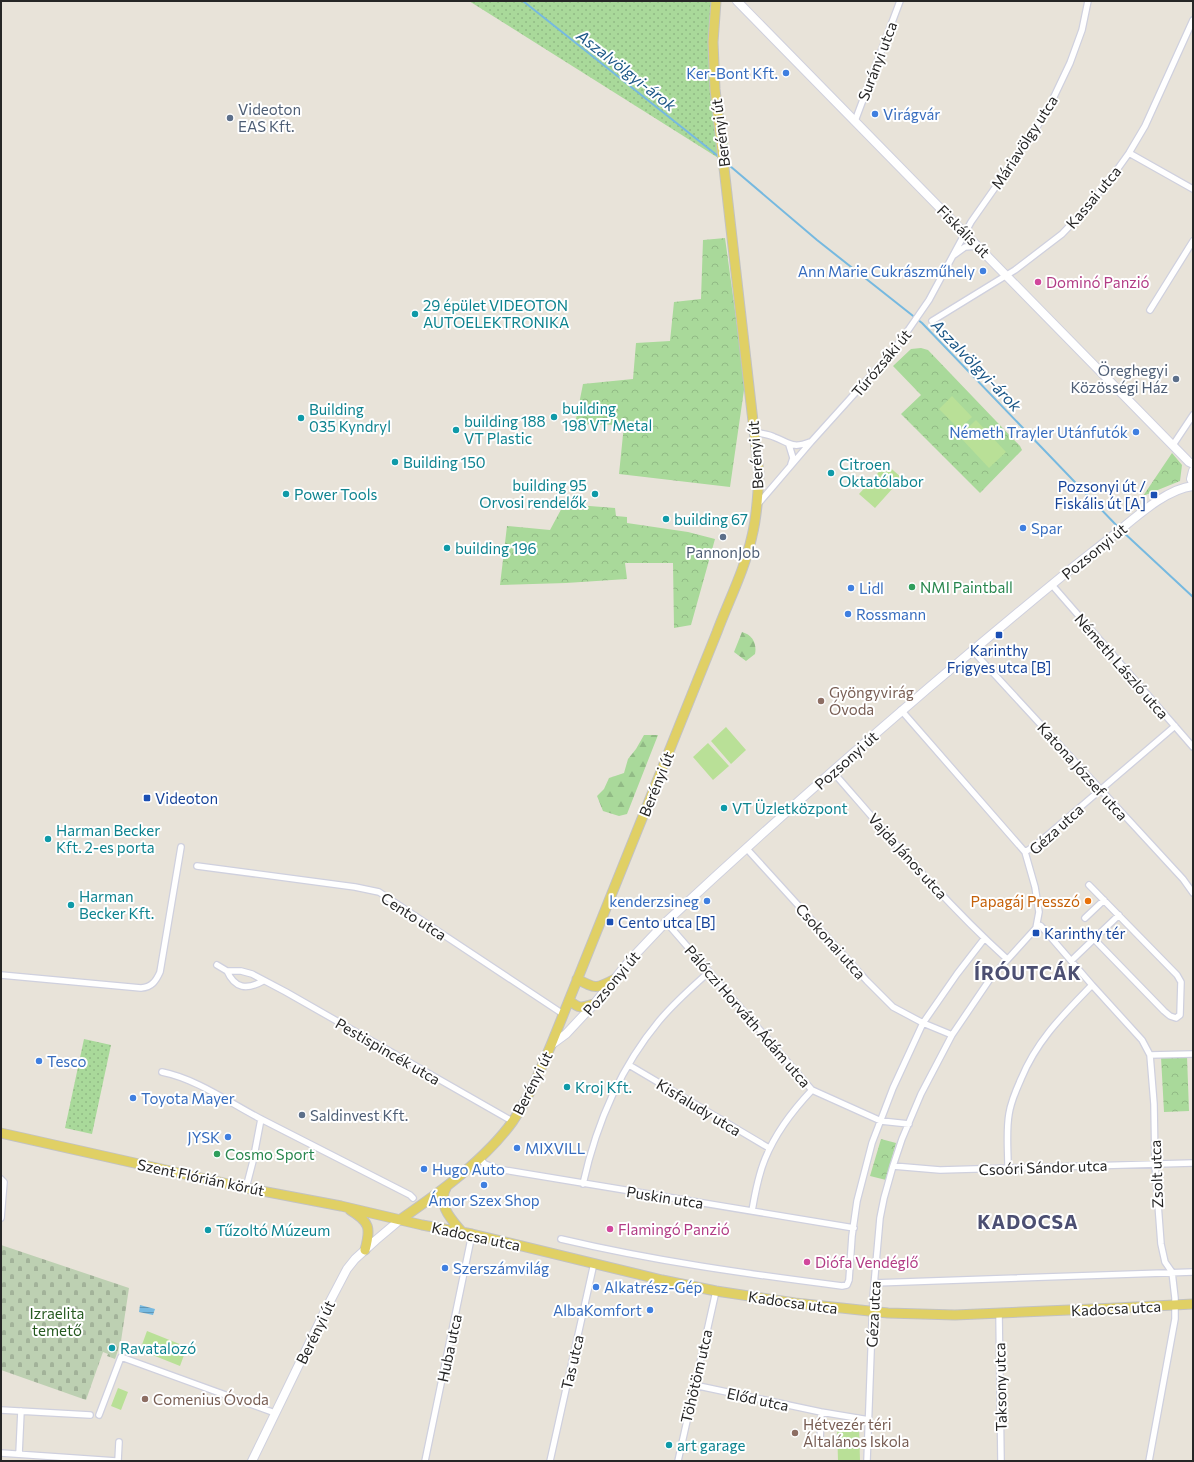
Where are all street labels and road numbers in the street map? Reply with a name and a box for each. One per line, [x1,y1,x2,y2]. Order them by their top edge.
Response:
street label: Surányi utca [854,19,900,103]
street label: Máriavölgy utca [987,92,1061,192]
street label: Berényi út [707,98,733,168]
street label: Kassai utca [1062,162,1124,232]
street label: Fiskális út [934,201,994,261]
street label: Túrózsáki út [847,325,915,401]
street label: Berényi út [744,420,766,490]
street label: Pozsonyi út [1058,519,1130,583]
street label: Németh László utca [1071,610,1173,722]
street label: Katona József utca [1034,718,1132,824]
street label: Pozsonyi út [811,727,881,793]
street label: Berényi út [635,749,677,819]
street label: Géza utca [1025,800,1087,858]
street label: Vajda János utca [865,809,951,903]
street label: Cento utca [378,888,450,944]
street label: Csokonai utca [792,899,870,983]
street label: Pálóczi Horváth Ádám utca [681,940,816,1091]
street label: Pozsonyi út [579,947,643,1019]
street label: Pestispincék utca [332,1014,444,1088]
street label: Berényi út [508,1048,556,1118]
street label: Kisfaludy utca [653,1075,745,1139]
street label: Zsolt utca [1146,1140,1166,1208]
street label: Szent Flórián körút [136,1155,266,1199]
street label: Csoóri Sándor utca [978,1156,1108,1178]
street label: Puskin utca [625,1182,705,1212]
street label: Kadocsa utca [430,1218,522,1254]
street label: Géza utca [862,1280,884,1348]
street label: Kadocsa utca [747,1287,839,1317]
street label: Berényi út [292,1297,338,1367]
street label: Kadocsa utca [1070,1297,1162,1319]
street label: Huba utca [433,1312,465,1384]
street label: Töhötöm utca [676,1327,716,1425]
street label: Tas utca [557,1333,587,1391]
street label: Taksony utca [990,1342,1010,1432]
street label: Előd utca [725,1384,791,1414]

